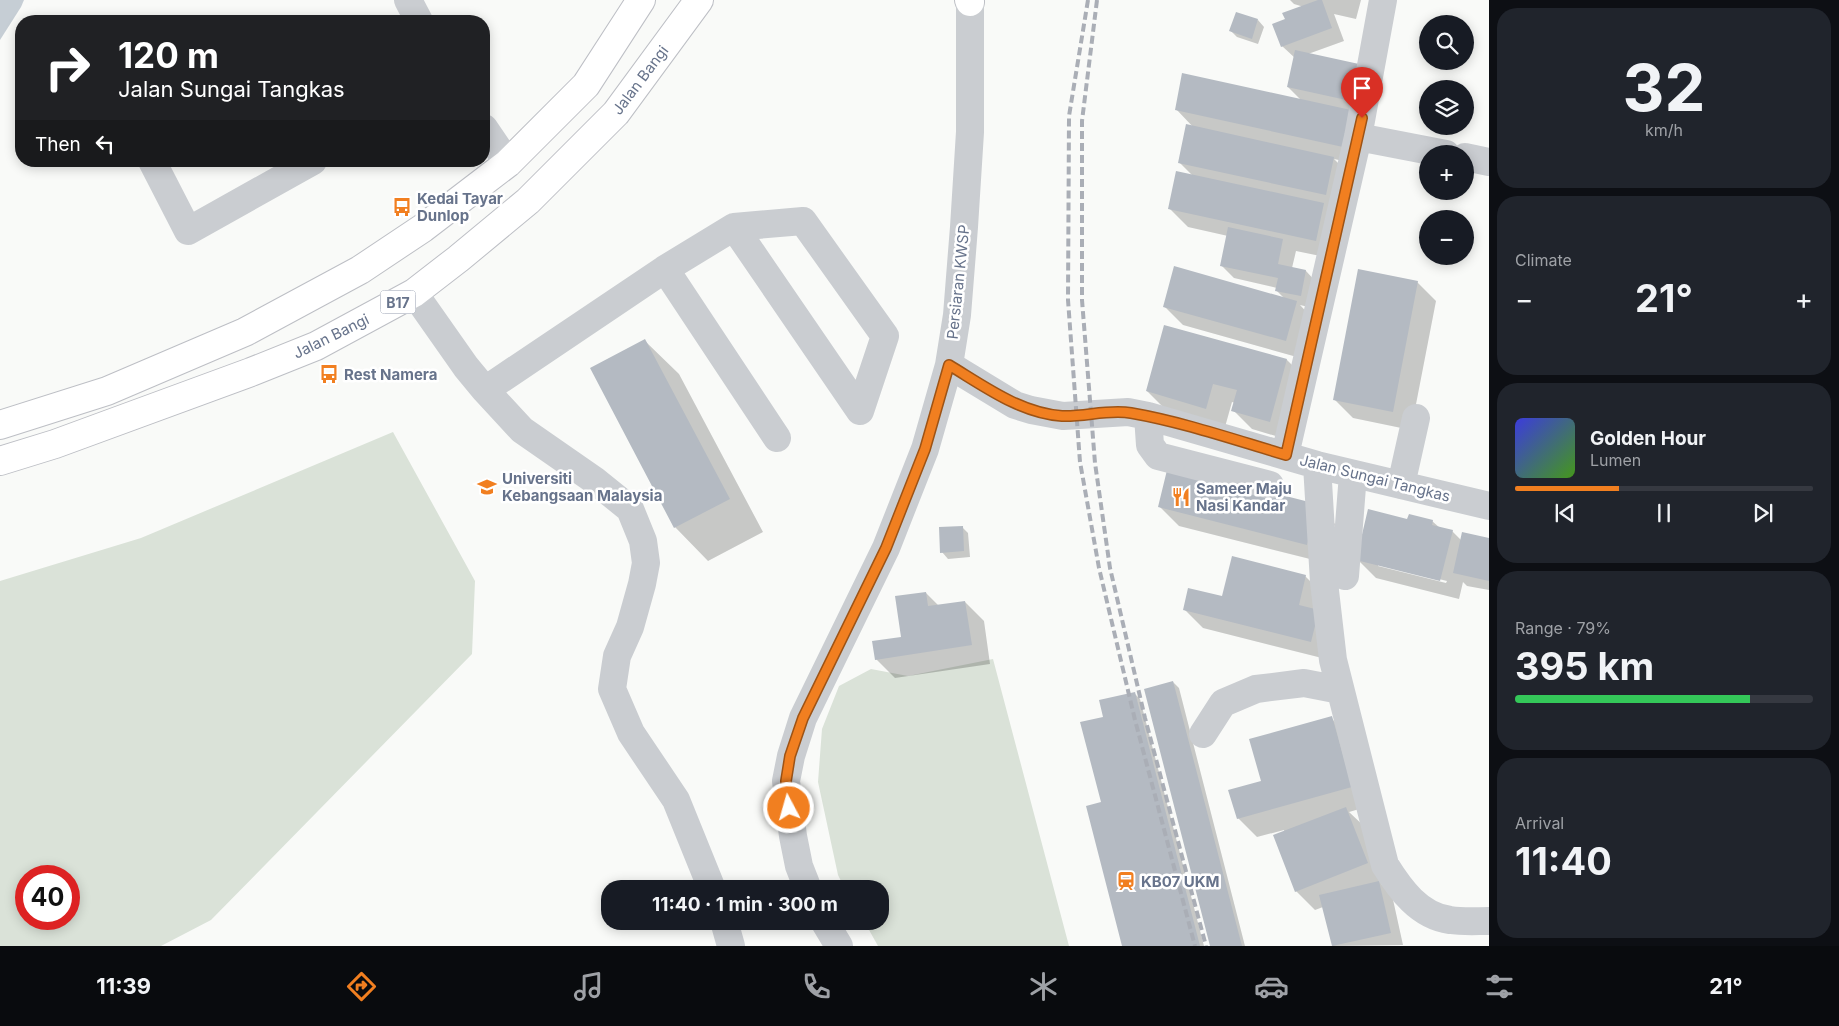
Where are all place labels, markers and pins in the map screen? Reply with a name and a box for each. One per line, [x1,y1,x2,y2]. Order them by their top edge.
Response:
pin [1341,67,1383,118]
place label: Kedai Tayar Dunlop [417,189,503,225]
bus stop icon: Kedai Tayar Dunlop [391,196,413,218]
bus stop icon: Rest Namera [318,363,340,385]
place label: Rest Namera [344,365,437,384]
place label: Universiti Kebangsaan Malaysia [502,469,662,505]
school or university icon: Universiti Kebangsaan Malaysia [476,476,498,498]
place label: Sameer Maju Nasi Kandar [1196,479,1292,515]
restaurant icon: Sameer Maju Nasi Kandar [1170,486,1192,508]
station icon: KB07 UKM [1115,870,1137,892]
place label: KB07 UKM [1141,872,1220,891]

